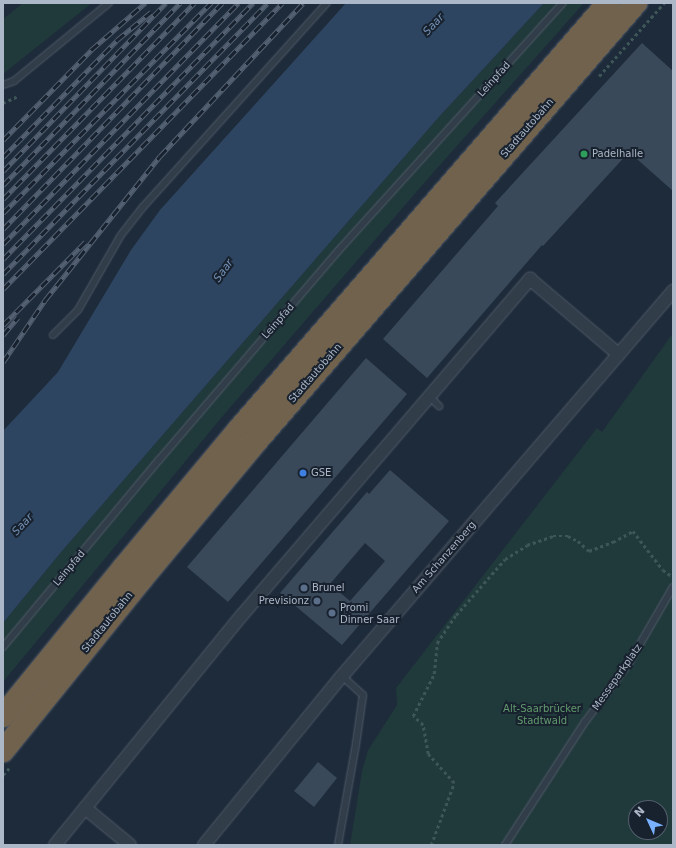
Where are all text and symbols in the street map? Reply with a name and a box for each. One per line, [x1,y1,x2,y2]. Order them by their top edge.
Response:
water label: Saar [421,11,447,39]
street label: Leinpfad [475,59,513,99]
street label: Stadtautobahn [498,96,556,160]
place label: Padelhalle [592,148,643,160]
marker: Padelhalle [579,149,589,159]
water label: Saar [211,257,237,285]
street label: Leinpfad [259,301,297,341]
street label: Stadtautobahn [286,341,344,405]
place label: GSE [311,467,331,479]
marker: GSE [298,468,308,478]
water label: Saar [10,511,36,539]
street label: Am Schanzenberg [410,519,478,595]
street label: Leinpfad [51,548,87,588]
place label: Brunel [312,582,345,594]
marker: Brunel [299,583,309,593]
street label: Stadtautobahn [79,589,135,655]
place label: Previsionz [259,595,309,607]
marker: Previsionz [312,596,322,606]
place label: Promi Dinner Saar [340,601,399,624]
marker: Promi Dinner Saar [327,608,337,618]
street label: Messeparkplatz [590,642,644,712]
park label: Alt-Saarbrücker Stadtwald [503,702,581,726]
north arrow [628,800,668,840]
text: N [632,804,648,820]

